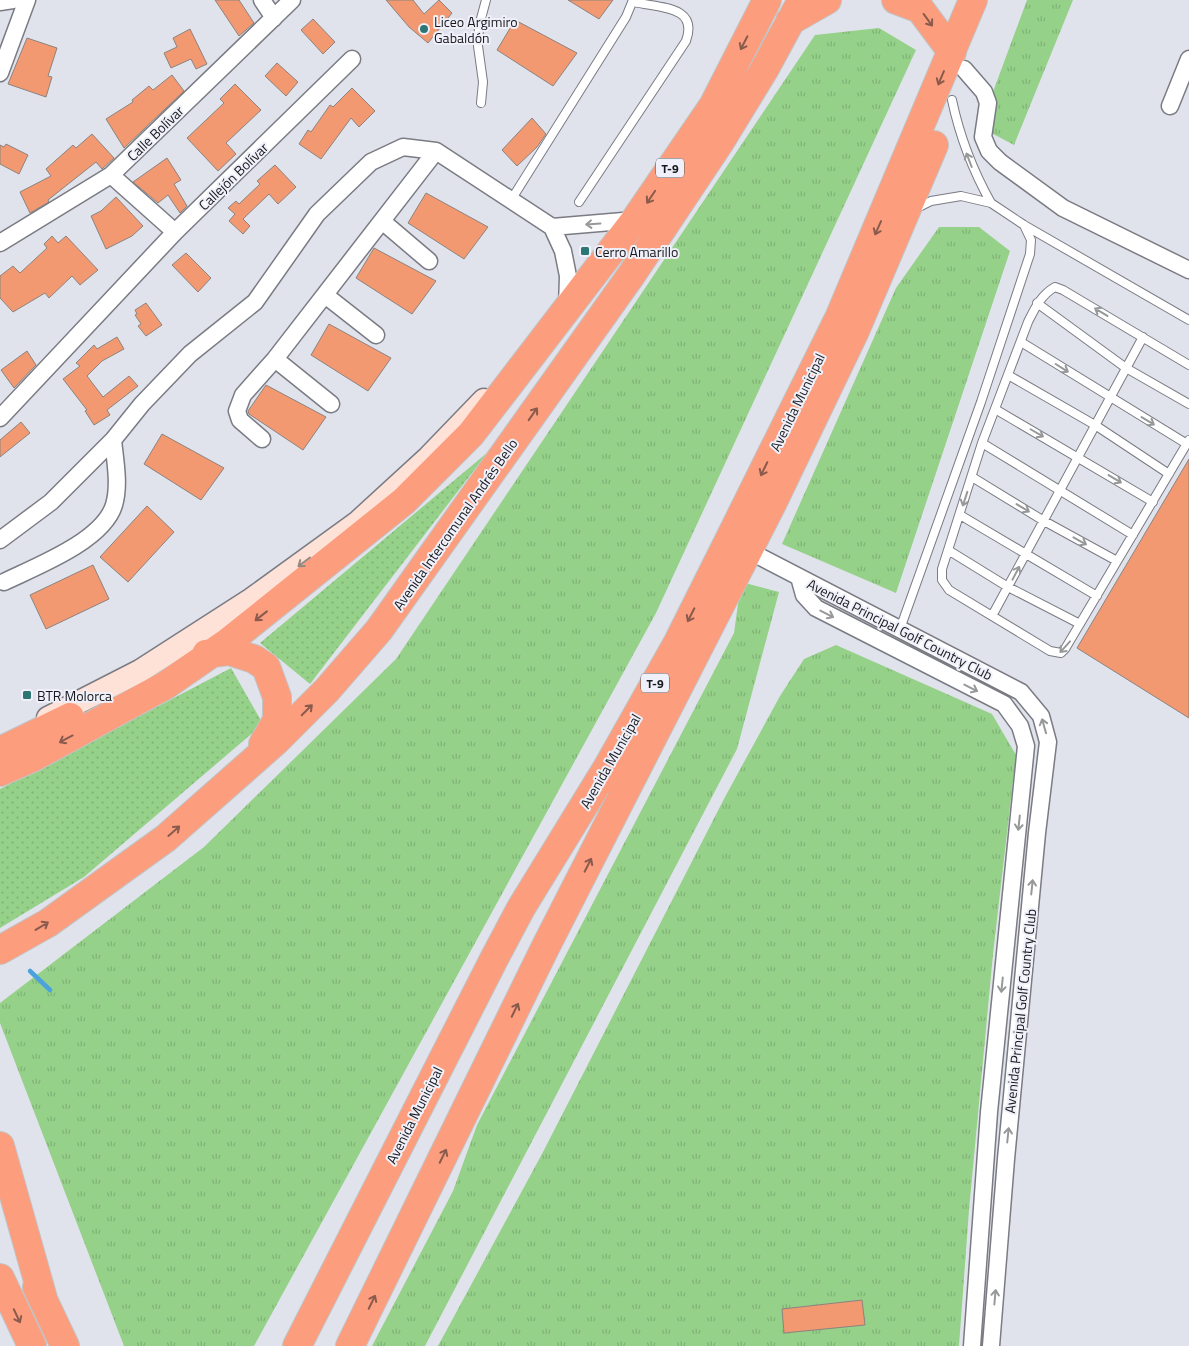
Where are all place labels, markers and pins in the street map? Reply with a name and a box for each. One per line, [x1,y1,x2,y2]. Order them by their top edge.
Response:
place label: Liceo Argimiro Gabaldón [434,11,518,48]
marker: Liceo Argimiro Gabaldón [418,23,430,35]
place label: Cerro Amarillo [595,241,678,262]
marker: Cerro Amarillo [579,245,591,257]
place label: BTR Molorca [37,685,112,706]
marker: BTR Molorca [21,689,33,701]

